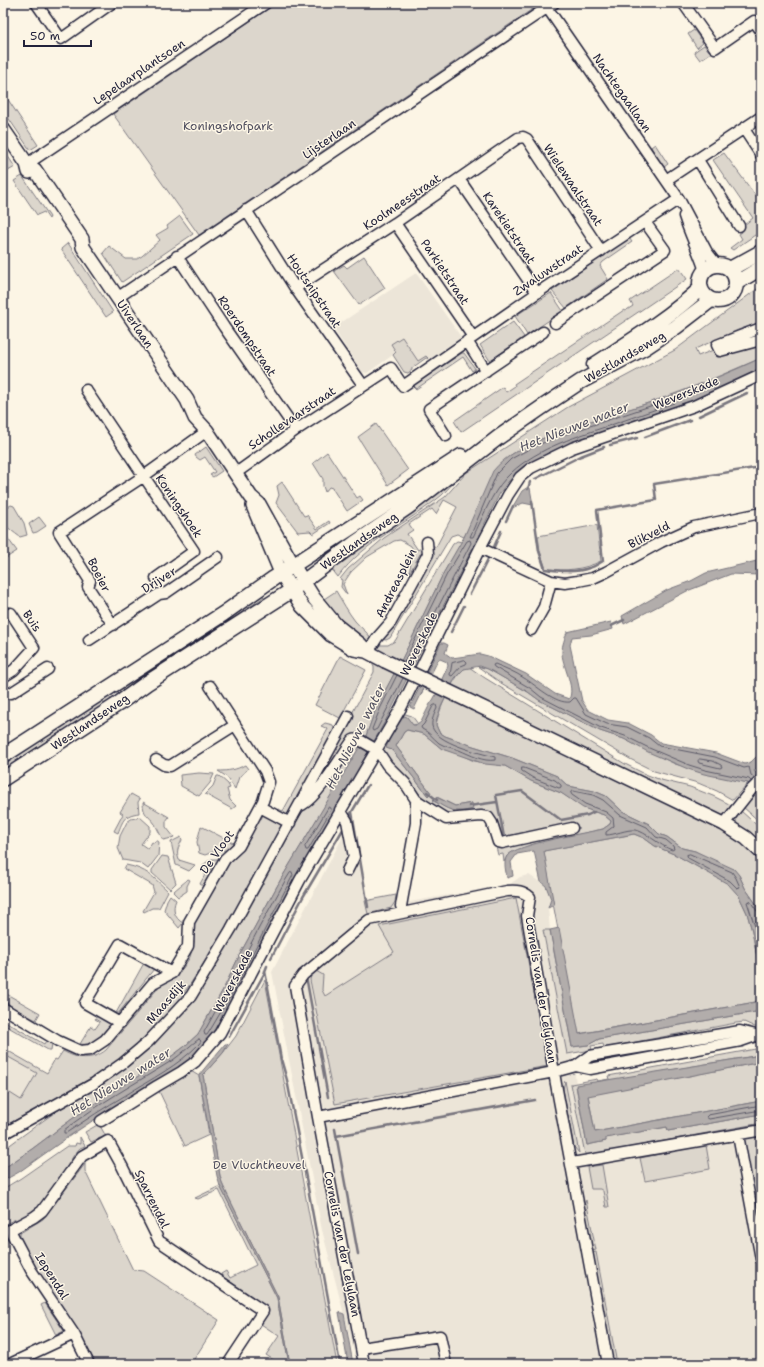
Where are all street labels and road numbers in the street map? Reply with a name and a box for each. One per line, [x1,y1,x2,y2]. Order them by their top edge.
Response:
street label: Lepelaarplantsoen [90,35,188,109]
street label: Nachtegaallaan [589,50,655,136]
street label: Lijsterlaan [299,115,359,163]
street label: Wielewaalstraat [540,141,606,229]
street label: Koolmeesstraat [360,170,444,234]
street label: Karekietstraat [479,189,539,267]
street label: Parkietstraat [417,236,473,308]
street label: Zwaluwstraat [510,241,586,299]
street label: Houtsnipstraat [283,251,345,331]
street label: Roerdompstraat [214,292,280,380]
street label: Uiverlaan [113,297,157,351]
street label: Westlandseweg [582,327,668,387]
street label: Weverskade [651,372,721,413]
street label: Schollevaarstraat [245,383,339,453]
street label: Koningshoek [152,471,206,541]
street label: Westlandseweg [317,508,401,574]
street label: Blikveld [625,518,673,552]
street label: Andreasplein [372,546,420,620]
street label: Boeier [84,555,115,595]
street label: Drijver [139,563,180,597]
street label: Buis [19,607,45,635]
street label: Weverskade [397,609,442,679]
street label: Westlandseweg [48,690,132,754]
street label: De Vloot [196,827,238,877]
street label: Cornelis van der Lelylaan [522,916,560,1064]
street label: Weverskade [210,946,256,1015]
street label: Maasdijk [143,977,190,1027]
street label: Sparrendal [131,1167,173,1231]
street label: Cornelis van der Lelylaan [320,1170,364,1318]
street label: Iependal [31,1250,73,1303]

